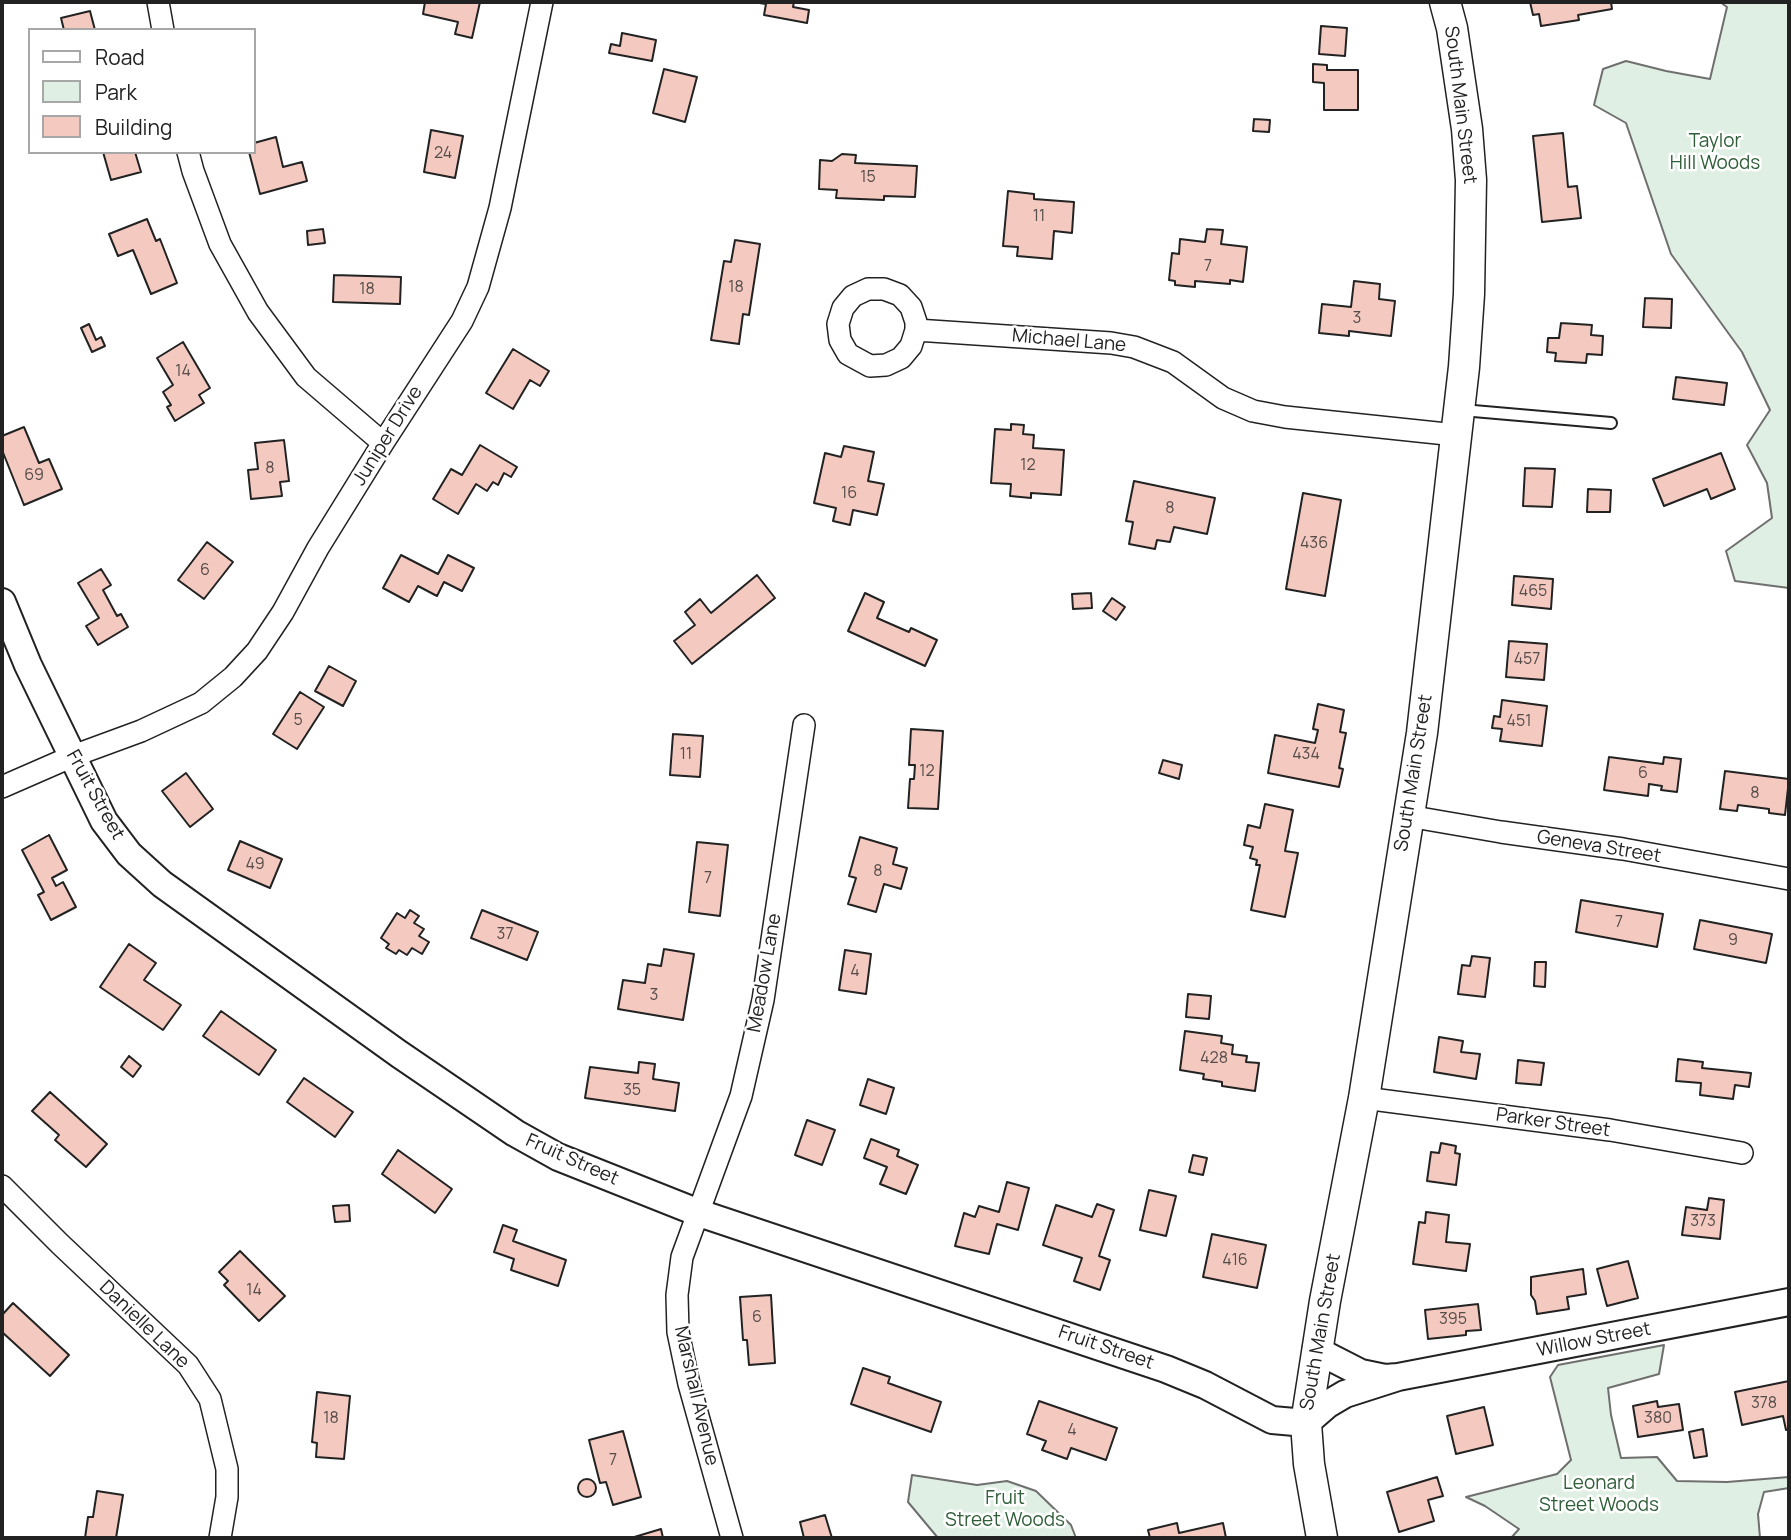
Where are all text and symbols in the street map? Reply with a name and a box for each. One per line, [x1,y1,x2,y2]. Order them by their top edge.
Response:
street label: South Main Street [1439,25,1481,185]
legend [28,28,256,154]
text: Road [95,43,145,71]
text: Park [95,78,137,106]
text: Building [95,113,172,141]
park label: Taylor Hill Woods [1670,131,1760,175]
house number: 24 [434,144,452,164]
house number: 15 [860,168,876,188]
house number: 11 [1033,207,1045,227]
house number: 7 [1204,257,1212,277]
house number: 18 [728,278,744,298]
house number: 18 [359,280,375,300]
house number: 3 [1353,309,1361,329]
street label: Michael Lane [1011,325,1127,357]
house number: 14 [175,362,191,382]
street label: Juniper Drive [348,382,428,490]
house number: 12 [1020,456,1036,476]
house number: 8 [265,459,275,479]
house number: 69 [24,466,44,486]
house number: 16 [841,484,857,504]
house number: 8 [1165,499,1175,519]
house number: 436 [1300,534,1328,554]
house number: 6 [200,561,210,581]
house number: 465 [1519,582,1547,602]
house number: 457 [1514,650,1540,670]
street label: South Main Street [1390,693,1438,853]
house number: 5 [293,711,303,731]
house number: 451 [1507,712,1531,732]
house number: 11 [680,745,692,765]
house number: 434 [1292,745,1320,765]
street label: Fruit Street [61,746,129,844]
house number: 12 [919,762,935,782]
house number: 6 [1638,764,1648,784]
house number: 8 [1750,784,1760,804]
street label: Geneva Street [1535,826,1663,868]
house number: 49 [245,855,265,875]
house number: 8 [873,862,883,882]
house number: 7 [704,869,712,889]
street label: Meadow Lane [743,912,787,1034]
house number: 7 [1615,913,1623,933]
house number: 37 [497,925,513,945]
house number: 9 [1728,931,1738,951]
house number: 4 [850,962,860,982]
house number: 3 [650,986,658,1006]
house number: 428 [1200,1049,1228,1069]
house number: 35 [623,1081,641,1101]
street label: Parker Street [1494,1104,1612,1142]
street label: Fruit Street [522,1129,622,1191]
house number: 373 [1690,1212,1716,1232]
house number: 416 [1222,1251,1248,1271]
street label: South Main Street [1296,1252,1346,1412]
street label: Danielle Lane [94,1276,194,1374]
house number: 14 [246,1281,262,1301]
house number: 6 [752,1308,762,1328]
house number: 395 [1439,1310,1467,1330]
street label: Willow Street [1535,1318,1653,1362]
street label: Fruit Street [1055,1321,1157,1375]
street label: Marshall Avenue [669,1324,723,1468]
house number: 378 [1751,1394,1777,1414]
house number: 18 [323,1409,339,1429]
house number: 380 [1644,1409,1672,1429]
house number: 4 [1067,1421,1077,1441]
house number: 7 [609,1451,617,1471]
park label: Leonard Street Woods [1539,1473,1659,1517]
park label: Fruit Street Woods [945,1488,1065,1532]

